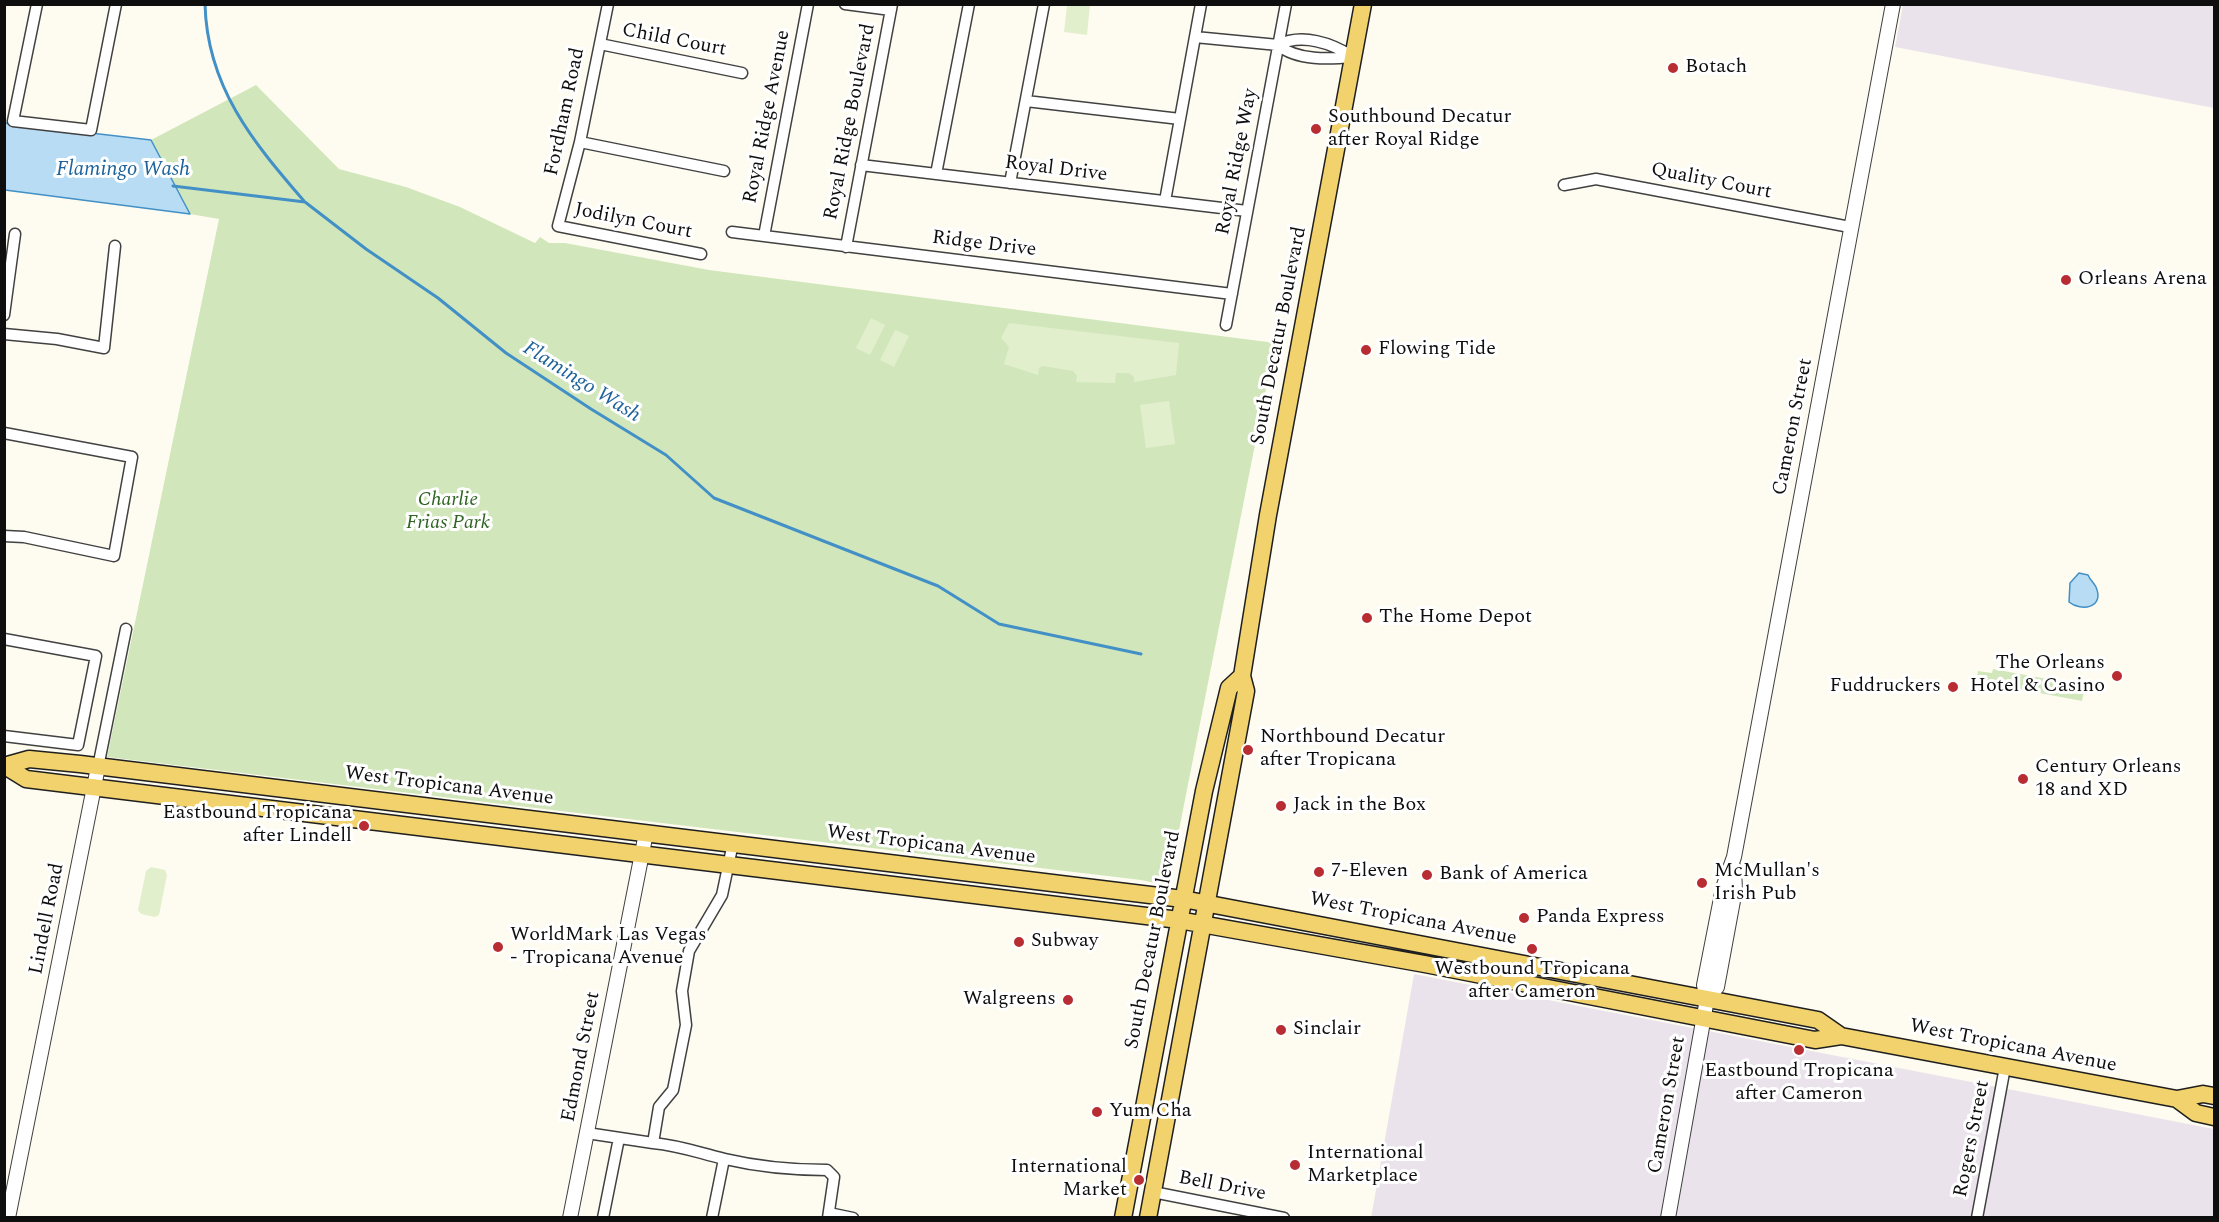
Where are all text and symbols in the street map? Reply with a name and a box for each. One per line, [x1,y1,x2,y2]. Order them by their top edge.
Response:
street label: Child Court [620,19,728,63]
street label: Royal Ridge Boulevard [820,22,882,222]
street label: Royal Ridge Avenue [739,28,797,206]
street label: Fordham Road [541,46,591,178]
place label: Botach [1685,56,1747,80]
marker: Botach [1666,61,1680,75]
street label: Royal Ridge Way [1212,87,1264,237]
place label: Southbound Decatur after Royal Ridge [1328,106,1511,153]
marker: Southbound Decatur after Royal Ridge [1309,122,1323,136]
street label: Royal Drive [1003,152,1109,188]
water label: Flamingo Wash [56,158,190,184]
street label: Quality Court [1649,159,1773,205]
street label: Jodilyn Court [572,199,694,245]
street label: South Decatur Boulevard [1247,225,1313,447]
street label: Ridge Drive [930,227,1038,263]
place label: Orleans Arena [2078,268,2207,292]
marker: Orleans Arena [2059,273,2073,287]
water label: Flamingo Wash [517,337,645,429]
place label: Flowing Tide [1378,338,1496,362]
marker: Flowing Tide [1359,343,1373,357]
street label: Cameron Street [1769,356,1819,498]
park label: Charlie Frias Park [406,489,490,536]
place label: The Home Depot [1379,606,1532,630]
marker: The Home Depot [1360,611,1374,625]
place label: The Orleans Hotel & Casino [1970,652,2105,699]
marker: The Orleans Hotel & Casino [2110,669,2124,683]
place label: Fuddruckers [1830,675,1941,699]
marker: Fuddruckers [1946,680,1960,694]
place label: Northbound Decatur after Tropicana [1260,726,1445,773]
marker: Northbound Decatur after Tropicana [1241,743,1255,757]
place label: Century Orleans 18 and XD [2035,756,2181,803]
street label: West Tropicana Avenue [343,762,555,812]
marker: Century Orleans 18 and XD [2016,772,2030,786]
place label: Jack in the Box [1293,794,1426,818]
marker: Jack in the Box [1274,799,1288,813]
place label: Eastbound Tropicana after Lindell [163,802,352,849]
marker: Eastbound Tropicana after Lindell [357,819,371,833]
street label: West Tropicana Avenue [825,821,1037,871]
street label: South Decatur Boulevard [1121,829,1187,1051]
place label: 7-Eleven [1331,860,1408,884]
place label: McMullan's Irish Pub [1714,860,1820,907]
street label: Lindell Road [25,861,71,977]
place label: Bank of America [1439,863,1588,887]
marker: 7-Eleven [1312,865,1326,879]
marker: Bank of America [1420,868,1434,882]
marker: McMullan's Irish Pub [1695,876,1709,890]
street label: West Tropicana Avenue [1307,888,1519,952]
place label: Panda Express [1536,906,1665,930]
marker: Panda Express [1517,911,1531,925]
place label: WorldMark Las Vegas - Tropicana Avenue [510,924,707,971]
place label: Subway [1031,930,1098,954]
marker: Subway [1012,935,1026,949]
marker: WorldMark Las Vegas - Tropicana Avenue [491,940,505,954]
marker: Westbound Tropicana after Cameron [1525,942,1539,956]
place label: Westbound Tropicana after Cameron [1434,958,1630,1005]
place label: Walgreens [963,988,1056,1012]
street label: Edmond Street [558,990,606,1124]
marker: Walgreens [1061,993,1075,1007]
street label: West Tropicana Avenue [1907,1015,2119,1079]
place label: Sinclair [1293,1018,1361,1042]
marker: Sinclair [1274,1023,1288,1037]
street label: Cameron Street [1644,1034,1692,1176]
marker: Eastbound Tropicana after Cameron [1792,1043,1806,1057]
place label: Eastbound Tropicana after Cameron [1704,1060,1894,1107]
street label: Rogers Street [1950,1079,1996,1199]
place label: Yum Cha [1109,1100,1192,1124]
marker: Yum Cha [1090,1105,1104,1119]
place label: International Marketplace [1307,1142,1424,1189]
place label: International Market [1010,1156,1127,1203]
marker: International Marketplace [1288,1158,1302,1172]
street label: Bell Drive [1176,1167,1268,1207]
marker: International Market [1132,1173,1146,1187]

